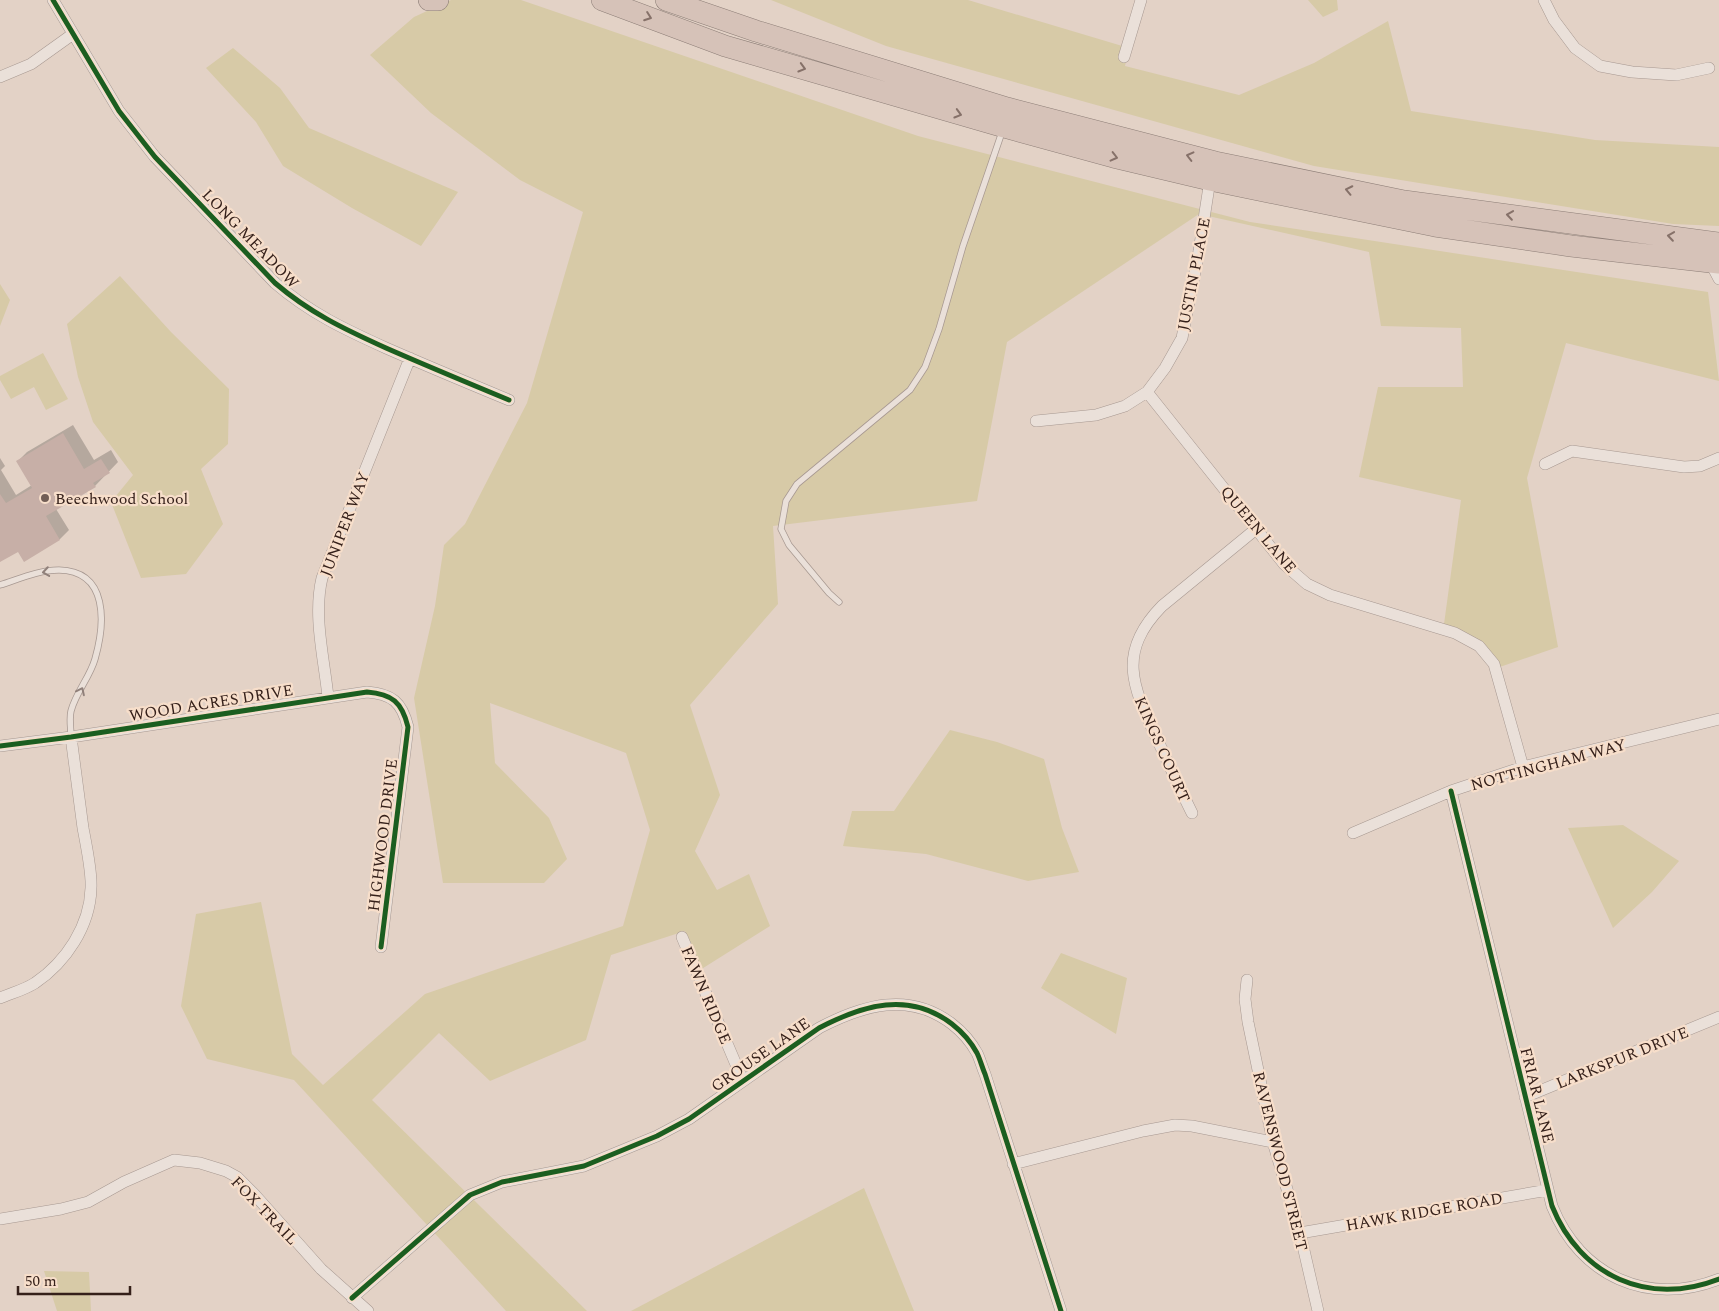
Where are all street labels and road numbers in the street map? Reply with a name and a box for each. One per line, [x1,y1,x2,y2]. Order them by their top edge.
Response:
street label: LONG MEADOW [196,183,305,294]
street label: JUSTIN PLACE [1171,215,1217,333]
street label: JUNIPER WAY [314,468,376,580]
street label: QUEEN LANE [1214,480,1302,579]
street label: WOOD ACRES DRIVE [127,678,295,728]
street label: KINGS COURT [1128,693,1196,806]
street label: NOTTINGHAM WAY [1468,733,1629,797]
street label: HIGHWOOD DRIVE [362,757,404,913]
street label: FAWN RIDGE [675,943,738,1048]
street label: GROUSE LANE [706,1012,815,1098]
street label: LARKSPUR DRIVE [1552,1020,1692,1096]
street label: FRIAR LANE [1514,1045,1561,1146]
street label: RAVENSWOOD STREET [1246,1069,1314,1254]
street label: FOX TRAIL [225,1171,303,1251]
street label: HAWK RIDGE ROAD [1344,1186,1505,1238]

